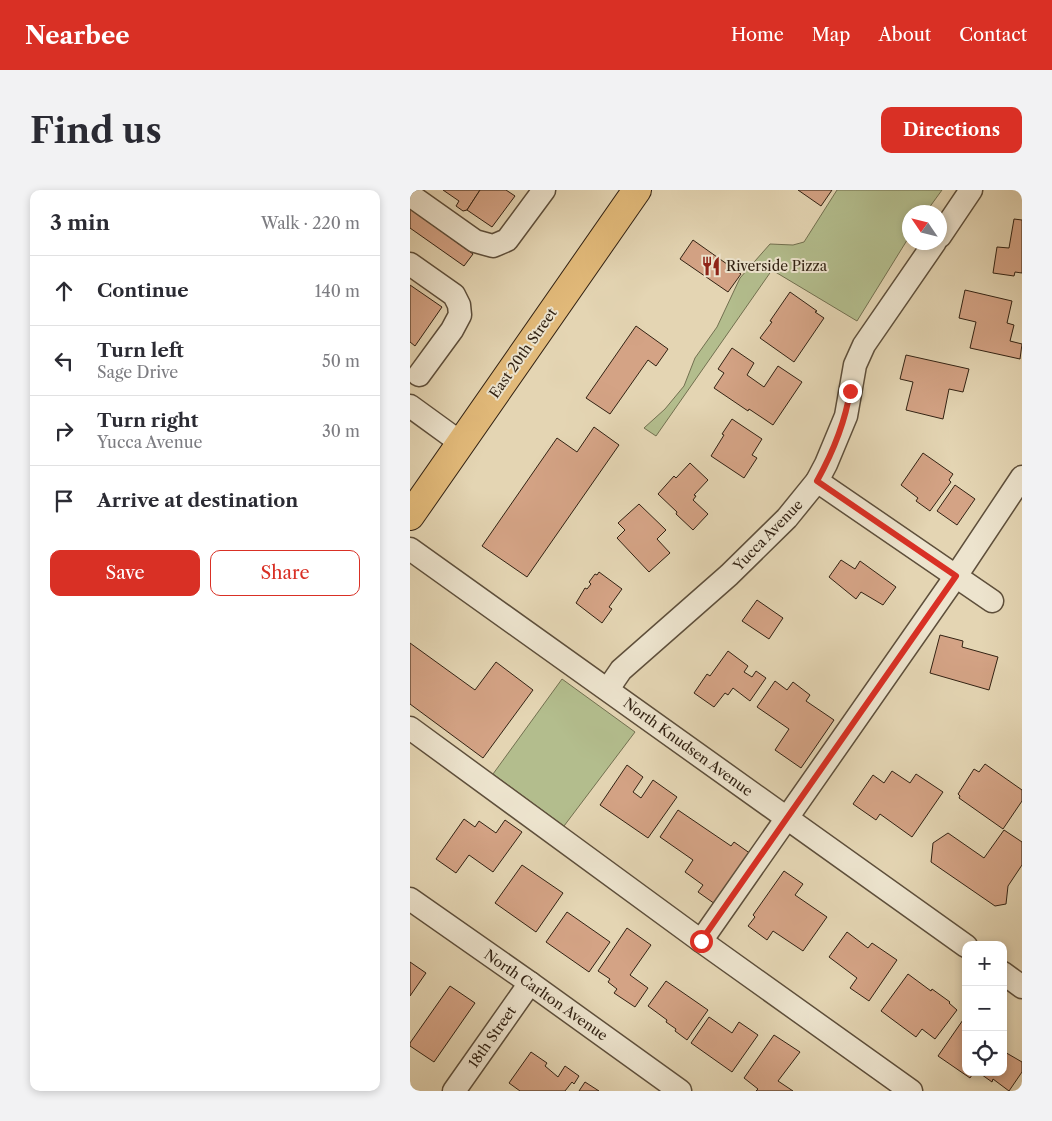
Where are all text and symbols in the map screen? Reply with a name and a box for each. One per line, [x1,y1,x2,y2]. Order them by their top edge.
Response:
text: Nearbee [25,21,130,50]
text: Home [731,24,784,46]
text: Map [812,24,850,46]
text: About [878,24,931,46]
text: Contact [959,24,1027,46]
button: Directions [881,107,1022,153]
text: Find us [30,109,162,152]
north arrow [902,205,947,250]
text: 3 min [50,210,110,235]
text: Walk · 220 m [261,213,360,233]
restaurant icon: Riverside Pizza [700,255,722,277]
place label: Riverside Pizza [726,257,828,275]
icon: ahead [50,277,78,305]
text: Continue [97,279,189,302]
text: 140 m [315,281,360,301]
street label: East 20th Street [485,304,561,401]
text: Turn left [97,339,184,362]
icon: left [50,347,78,375]
text: 50 m [322,351,360,371]
text: Sage Drive [97,362,178,382]
route end [839,380,862,403]
text: Turn right [97,409,198,432]
icon: right [50,417,78,445]
text: 30 m [322,421,360,441]
text: Yucca Avenue [97,432,203,452]
icon: arrive [50,487,78,515]
text: Arrive at destination [97,489,298,512]
street label: Yucca Avenue [729,495,807,575]
button: Save [50,550,200,596]
button: Share [210,550,360,596]
street label: North Knudsen Avenue [620,694,756,800]
route start [690,930,713,953]
map controls [962,941,1007,1076]
button: + [962,941,1007,986]
street label: North Carlton Avenue [481,946,611,1044]
button: − [962,986,1007,1031]
street label: 18th Street [464,1003,520,1071]
button: locate [962,1031,1007,1076]

